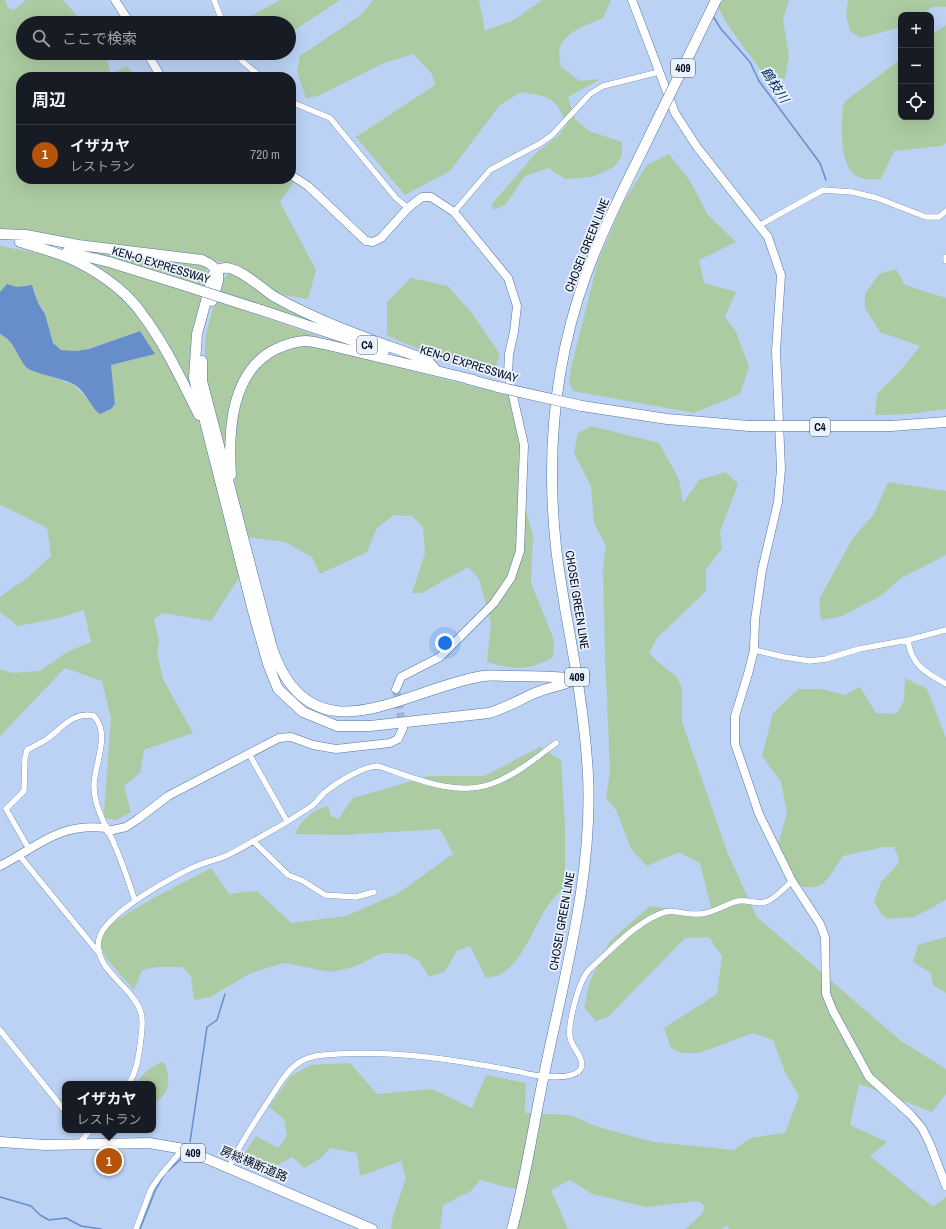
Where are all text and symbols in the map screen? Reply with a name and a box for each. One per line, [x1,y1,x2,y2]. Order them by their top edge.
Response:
map controls [898,12,934,120]
button: + [898,12,934,48]
search box [16,16,296,60]
icon: search [30,27,52,49]
text: ここで検索 [62,28,137,49]
button: − [898,48,934,84]
road number: 409 [671,59,695,77]
water label: 鶴枝川 [757,64,794,108]
button: locate [898,84,934,120]
text: 周辺 [32,88,66,111]
text: イザカヤ [70,135,130,156]
text: 1 [42,146,48,163]
text: 720 m [250,146,280,163]
text: レストラン [70,158,135,175]
street label: CHOSEI GREEN LINE [561,196,613,294]
street label: KEN-O EXPRESSWAY [110,242,212,288]
road number: C4 [357,336,377,354]
street label: KEN-O EXPRESSWAY [418,341,520,387]
road number: C4 [810,418,830,436]
street label: CHOSEI GREEN LINE [561,549,593,651]
your location [435,633,455,653]
road number: 409 [565,668,589,686]
street label: CHOSEI GREEN LINE [545,870,579,972]
popup [62,1081,156,1133]
text: イザカヤ [76,1088,137,1109]
text: レストラン [76,1111,142,1128]
street label: 房総横断道路 [218,1143,290,1185]
road number: 409 [181,1144,205,1162]
pin: 1 [96,1146,122,1176]

